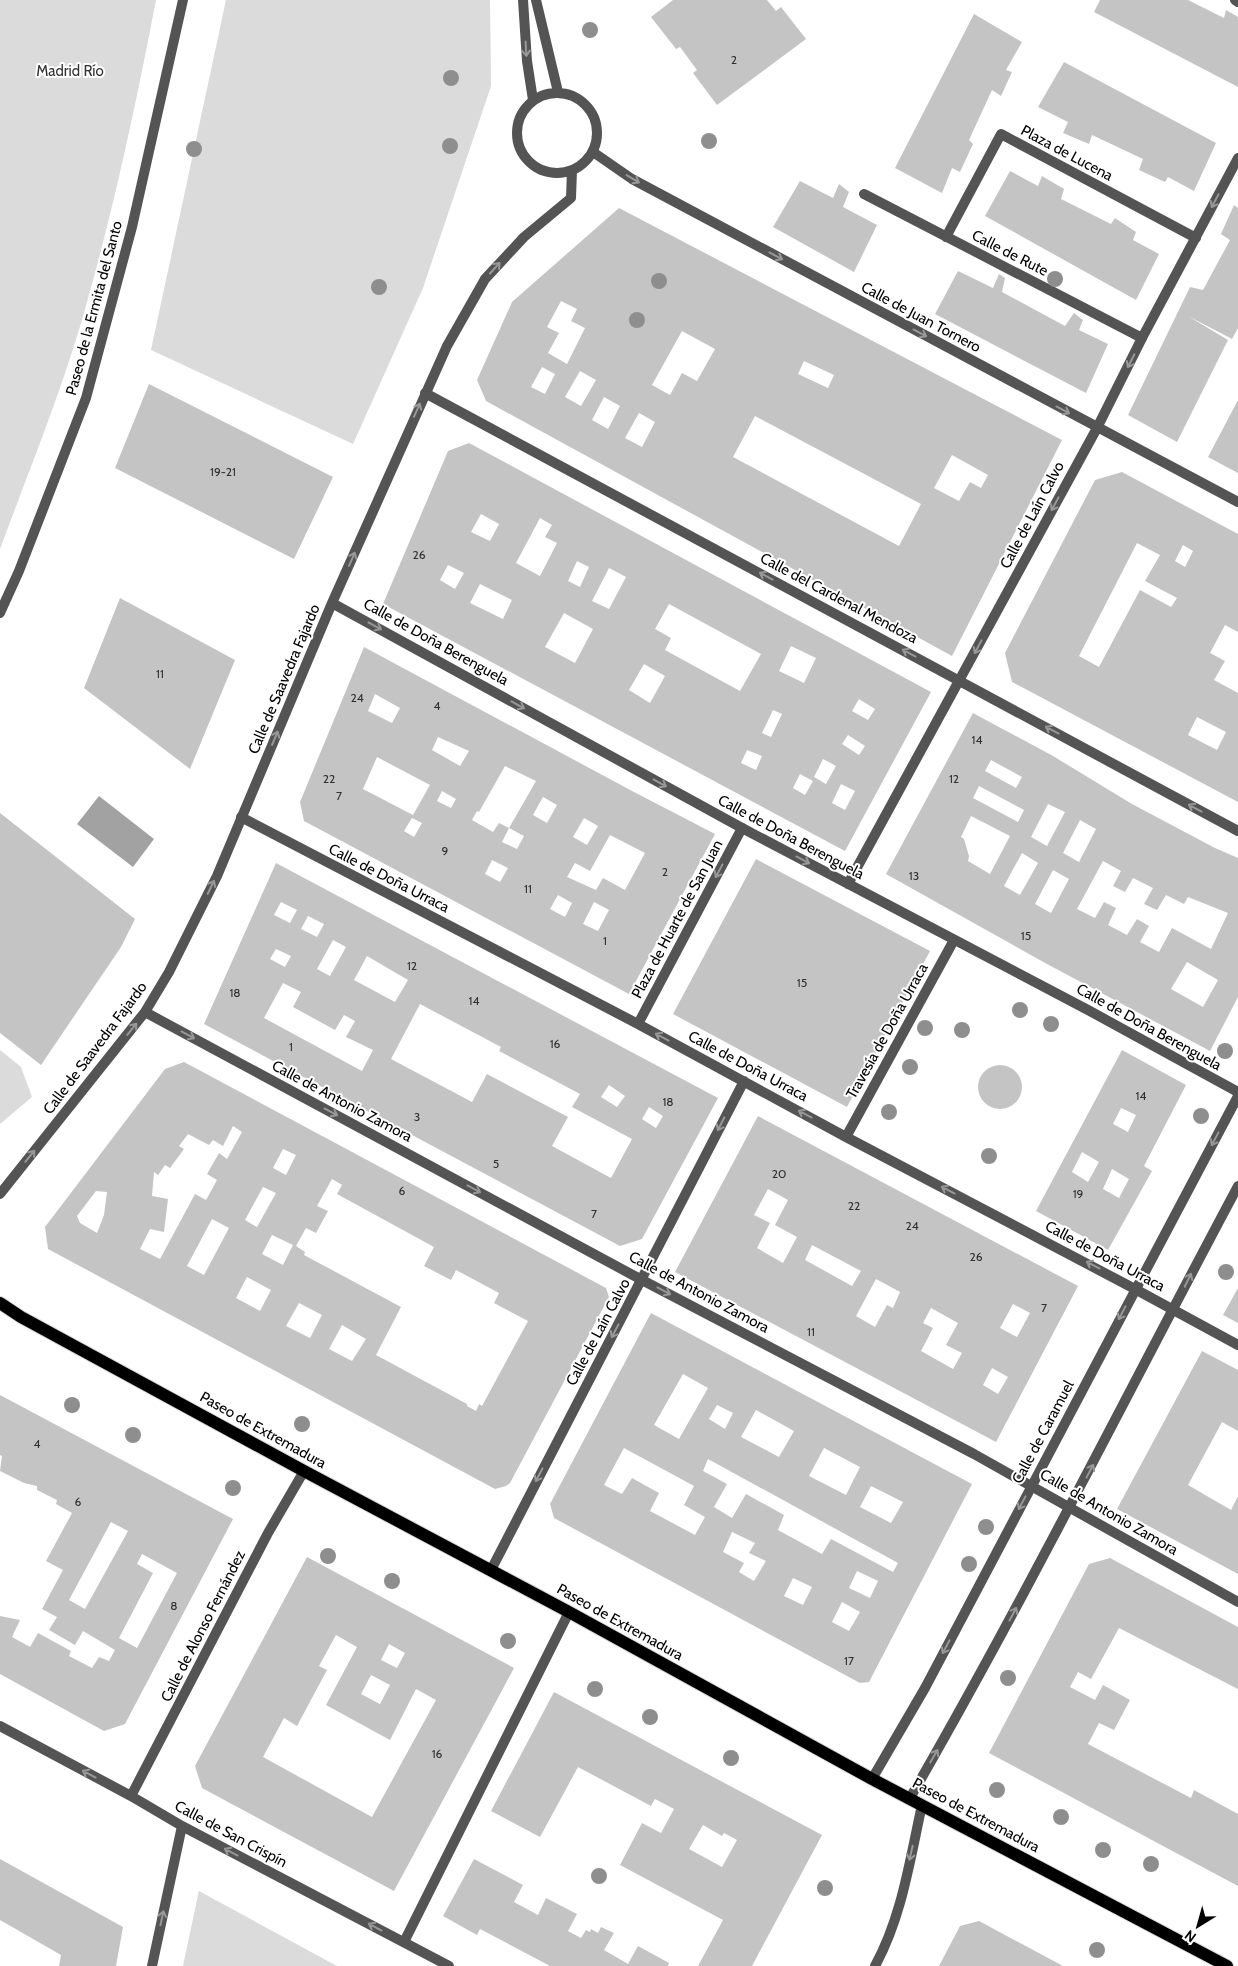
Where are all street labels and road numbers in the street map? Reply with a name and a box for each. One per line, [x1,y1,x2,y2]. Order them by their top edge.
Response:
street label: Plaza de Lucena [1018,121,1117,185]
street label: Paseo de la Ermita del Santo [62,219,126,397]
street label: Calle de Rute [969,226,1051,280]
street label: Calle de Juan Tornero [858,278,984,356]
street label: Calle de Laín Calvo [996,458,1068,572]
street label: Calle del Cardenal Mendoza [757,549,921,648]
street label: Calle de Doña Berenguela [360,595,512,690]
street label: Calle de Saavedra Fajardo [244,601,324,757]
street label: Calle de Doña Berenguela [715,791,868,884]
street label: Plaza de Huarte de San Juan [628,837,726,1001]
street label: Calle de Doña Urraca [326,840,453,917]
street label: Travesía de Doña Urraca [842,960,932,1102]
street label: Calle de Saavedra Fajardo [39,978,151,1118]
street label: Calle de Doña Berenguela [1073,980,1225,1075]
street label: Calle de Doña Urraca [685,1027,812,1106]
street label: Calle de Antonio Zamora [269,1056,416,1146]
street label: Calle de Doña Urraca [1042,1217,1169,1296]
street label: Calle de Antonio Zamora [626,1247,773,1337]
street label: Calle de Laín Calvo [562,1275,634,1389]
street label: Calle de Caramuel [1008,1377,1078,1487]
street label: Paseo de Extremadura [197,1388,330,1473]
street label: Calle de Antonio Zamora [1037,1465,1182,1559]
street label: Calle de Alonso Fernández [157,1547,249,1705]
street label: Paseo de Extremadura [554,1580,687,1665]
street label: Paseo de Extremadura [909,1774,1043,1857]
street label: Calle de San Crispín [172,1797,290,1871]

